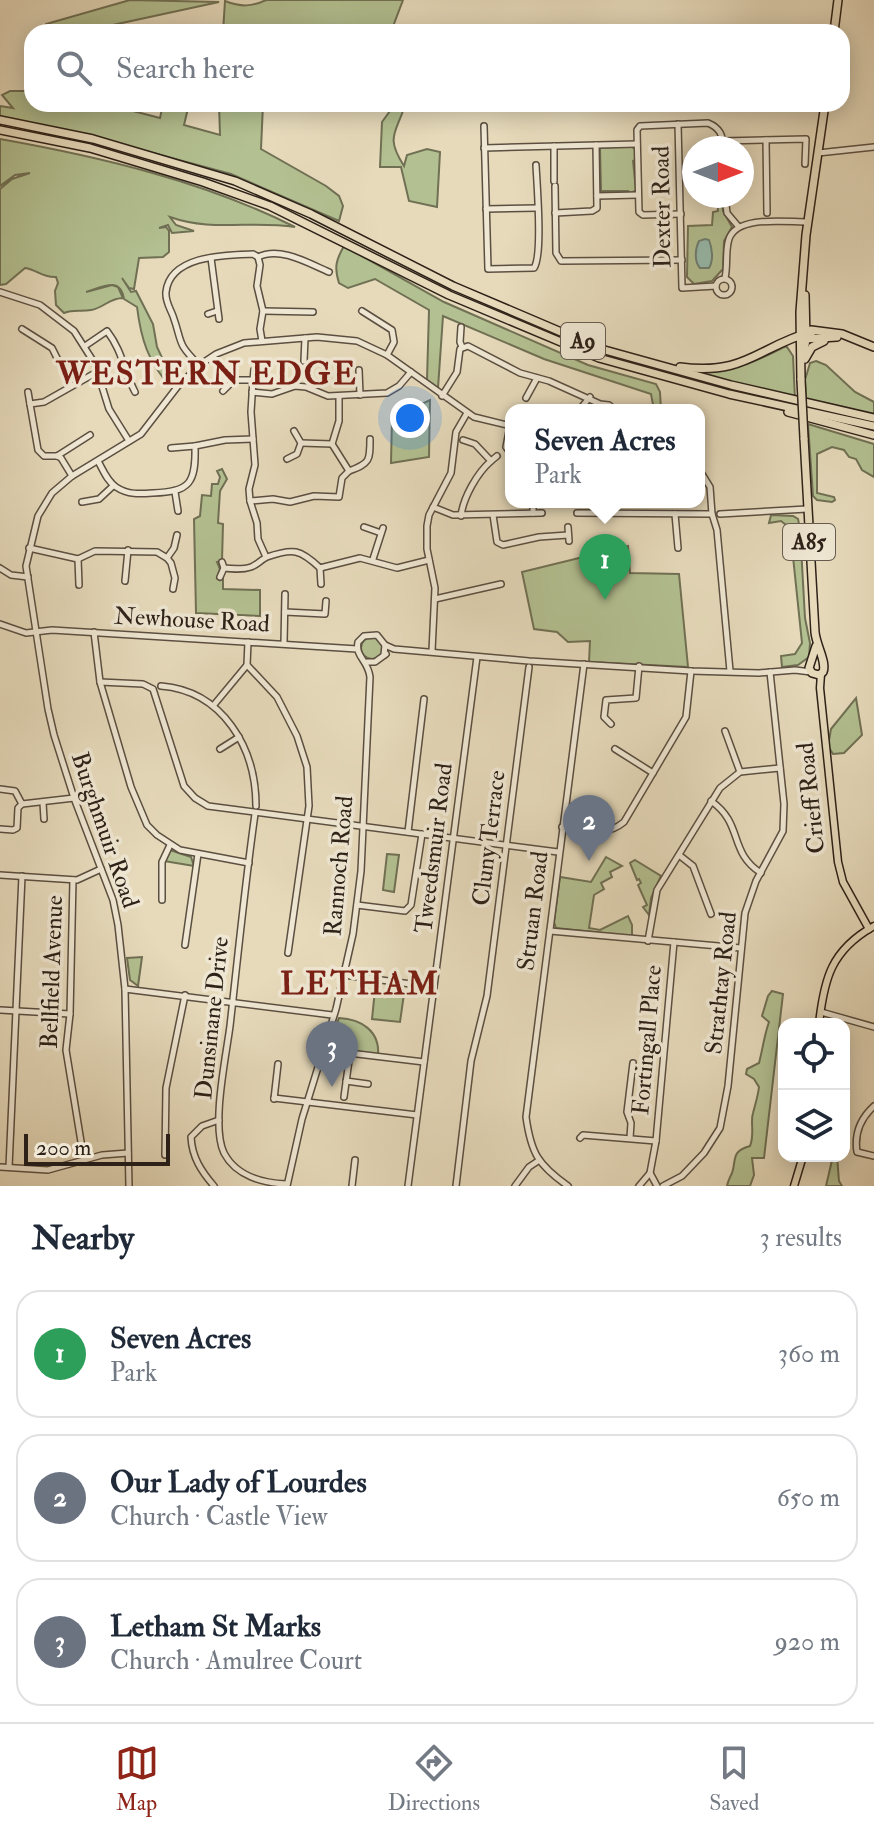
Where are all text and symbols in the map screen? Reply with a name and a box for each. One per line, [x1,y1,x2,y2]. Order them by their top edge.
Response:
search box [24,24,850,112]
icon: search [52,46,96,90]
text: Search here [116,50,255,87]
north arrow [682,136,754,208]
street label: Dexter Road [645,145,679,268]
road number: A9 [561,323,605,359]
district label: WESTERN EDGE [55,354,358,394]
your location [390,398,430,438]
popup [505,404,705,508]
text: Seven Acres [534,422,676,459]
text: Park [534,459,582,491]
road number: A85 [783,524,835,560]
pin: 1 [579,534,631,600]
street label: Newhouse Road [113,600,271,640]
street label: Crieff Road [790,741,832,855]
street label: Burghmuir Road [64,748,146,912]
street label: Tweedsmuir Road [408,761,460,935]
street label: Cluny Terrace [465,769,513,907]
street label: Rannoch Road [317,794,361,937]
pin: 2 [563,795,615,861]
street label: Struan Road [510,849,556,972]
street label: Bellfield Avenue [34,895,70,1049]
street label: Strathtay Road [698,910,744,1056]
street label: Dunsinane Drive [188,935,236,1101]
district label: LETHAM [280,964,440,1004]
street label: Fortingall Place [625,964,669,1116]
map controls [778,1018,850,1162]
button: locate [778,1018,850,1090]
pin: 3 [306,1021,358,1087]
button: layers [778,1090,850,1162]
scale bar [24,1130,170,1166]
text: 200 m [36,1134,91,1162]
text: Nearby [32,1217,134,1260]
text: 3 results [760,1222,842,1254]
text: Seven Acres [110,1320,251,1357]
text: 1 [55,1338,65,1370]
text: 360 m [778,1338,840,1370]
text: Park [110,1357,157,1389]
text: Our Lady of Lourdes [110,1464,367,1501]
text: 2 [53,1482,67,1514]
text: 650 m [777,1482,840,1514]
text: Church · Castle View [110,1501,328,1533]
text: Letham St Marks [110,1608,321,1645]
text: 3 [55,1626,65,1658]
text: 920 m [775,1626,840,1658]
text: Church · Amulree Court [110,1645,362,1677]
tab: Map [115,1741,159,1817]
tab: Directions [388,1741,480,1817]
tab: Saved [709,1741,759,1817]

